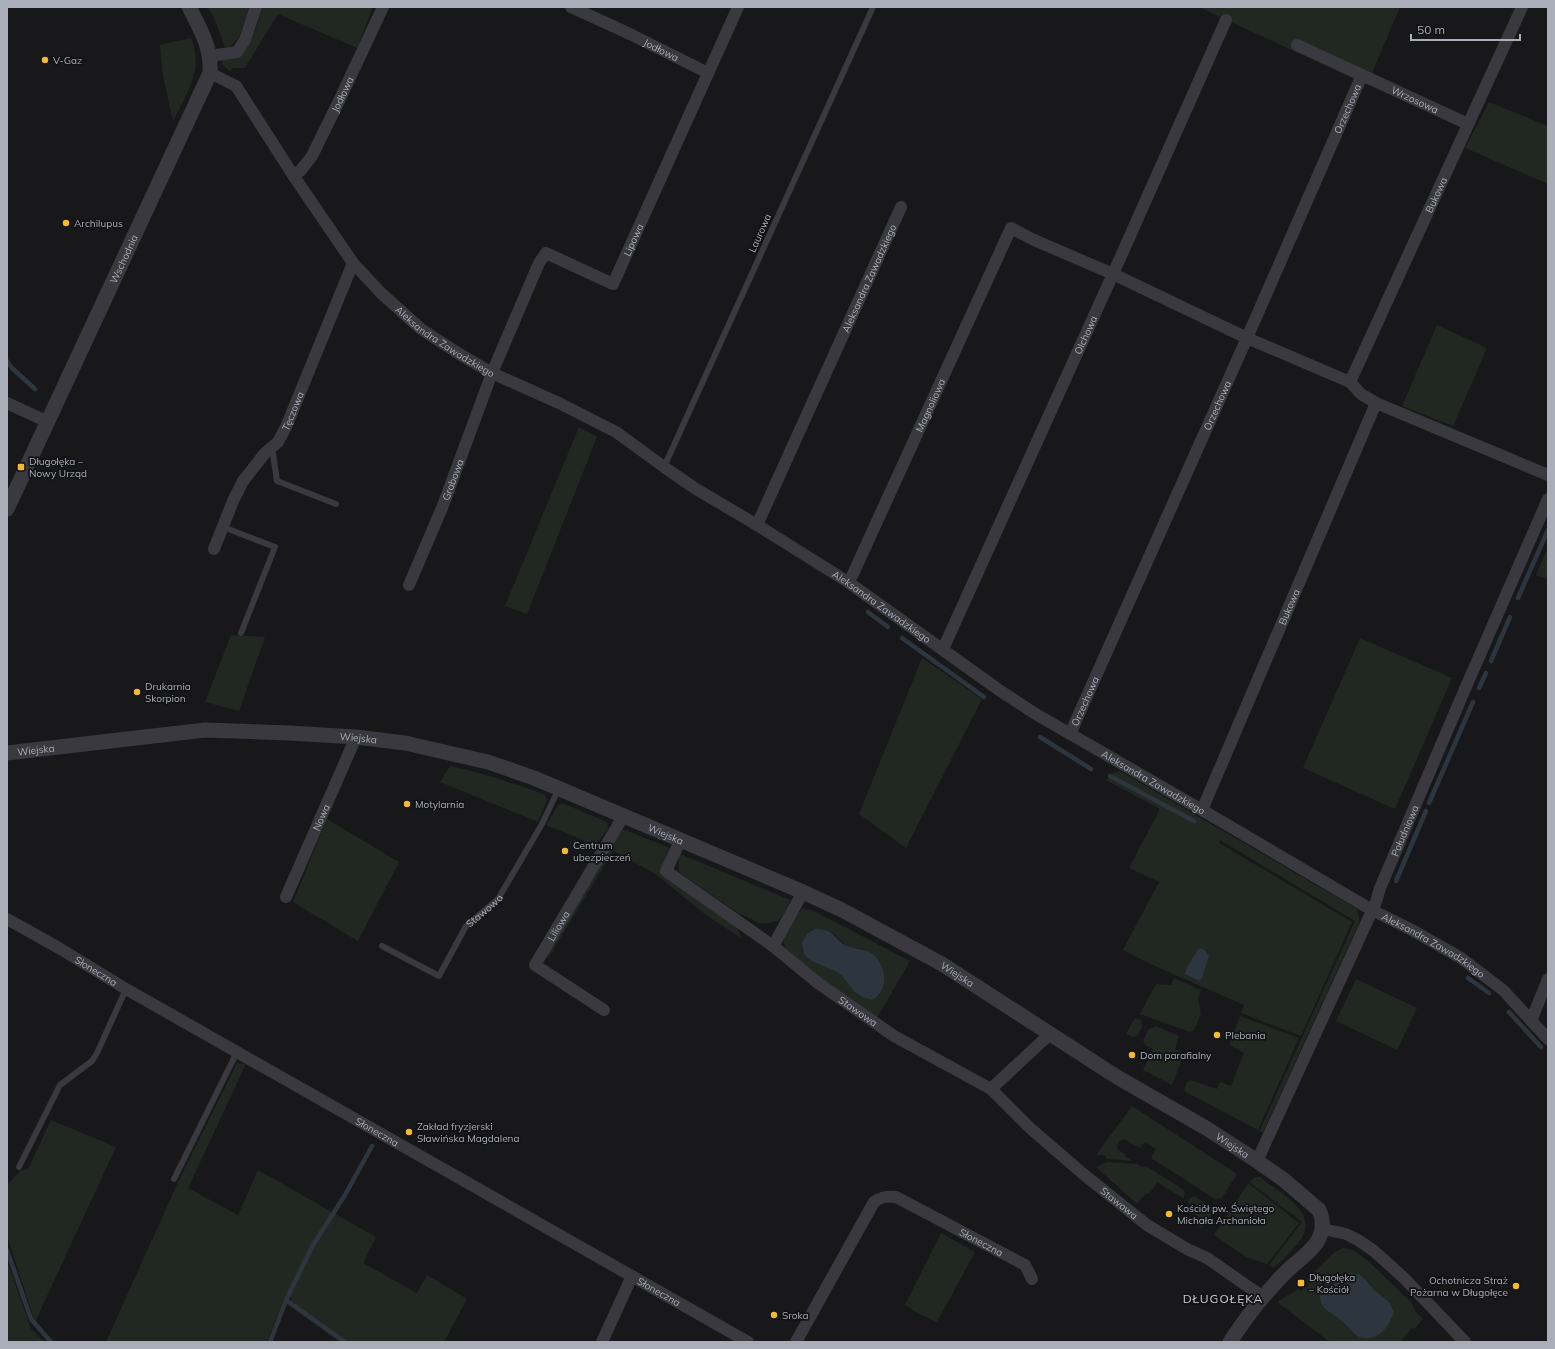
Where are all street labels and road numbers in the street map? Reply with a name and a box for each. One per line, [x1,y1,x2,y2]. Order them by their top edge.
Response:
street label: Jodłowa [642,35,681,64]
street label: Jodłowa [328,74,356,114]
street label: Orzechowa [1331,82,1364,136]
street label: Wrzosowa [1389,83,1441,116]
street label: Bukowa [1422,175,1450,215]
street label: Laurowa [746,212,774,254]
street label: Lipowa [620,221,646,258]
street label: Aleksandra Zawadzkiego [839,222,899,334]
street label: Wschodnia [107,232,140,285]
street label: Aleksandra Zawadzkiego [393,303,497,380]
street label: Olchowa [1071,313,1100,356]
street label: Magnoliowa [912,376,948,434]
street label: Orzechowa [1200,378,1234,432]
street label: Tęczowa [279,389,306,433]
street label: Grabowa [439,457,466,502]
street label: Aleksandra Zawadzkiego [830,567,934,646]
street label: Bukowa [1275,587,1302,627]
street label: Orzechowa [1068,674,1101,728]
street label: Wiejska [339,730,378,746]
street label: Wiejska [16,741,55,758]
street label: Aleksandra Zawadzkiego [1099,747,1208,817]
street label: Nowa [309,802,332,833]
street label: Południowa [1388,803,1421,858]
street label: Wiejska [646,821,686,847]
street label: Stawowa [463,892,506,930]
street label: Liliowa [544,908,572,943]
street label: Aleksandra Zawadzkiego [1380,910,1488,981]
street label: Słoneczna [72,953,120,989]
street label: Wiejska [938,958,977,990]
street label: Stawowa [836,993,880,1029]
street label: Słoneczna [353,1114,401,1149]
street label: Wiejska [1213,1130,1252,1161]
street label: Stawowa [1098,1184,1141,1222]
street label: Słoneczna [957,1225,1006,1259]
street label: Słoneczna [635,1274,683,1309]

